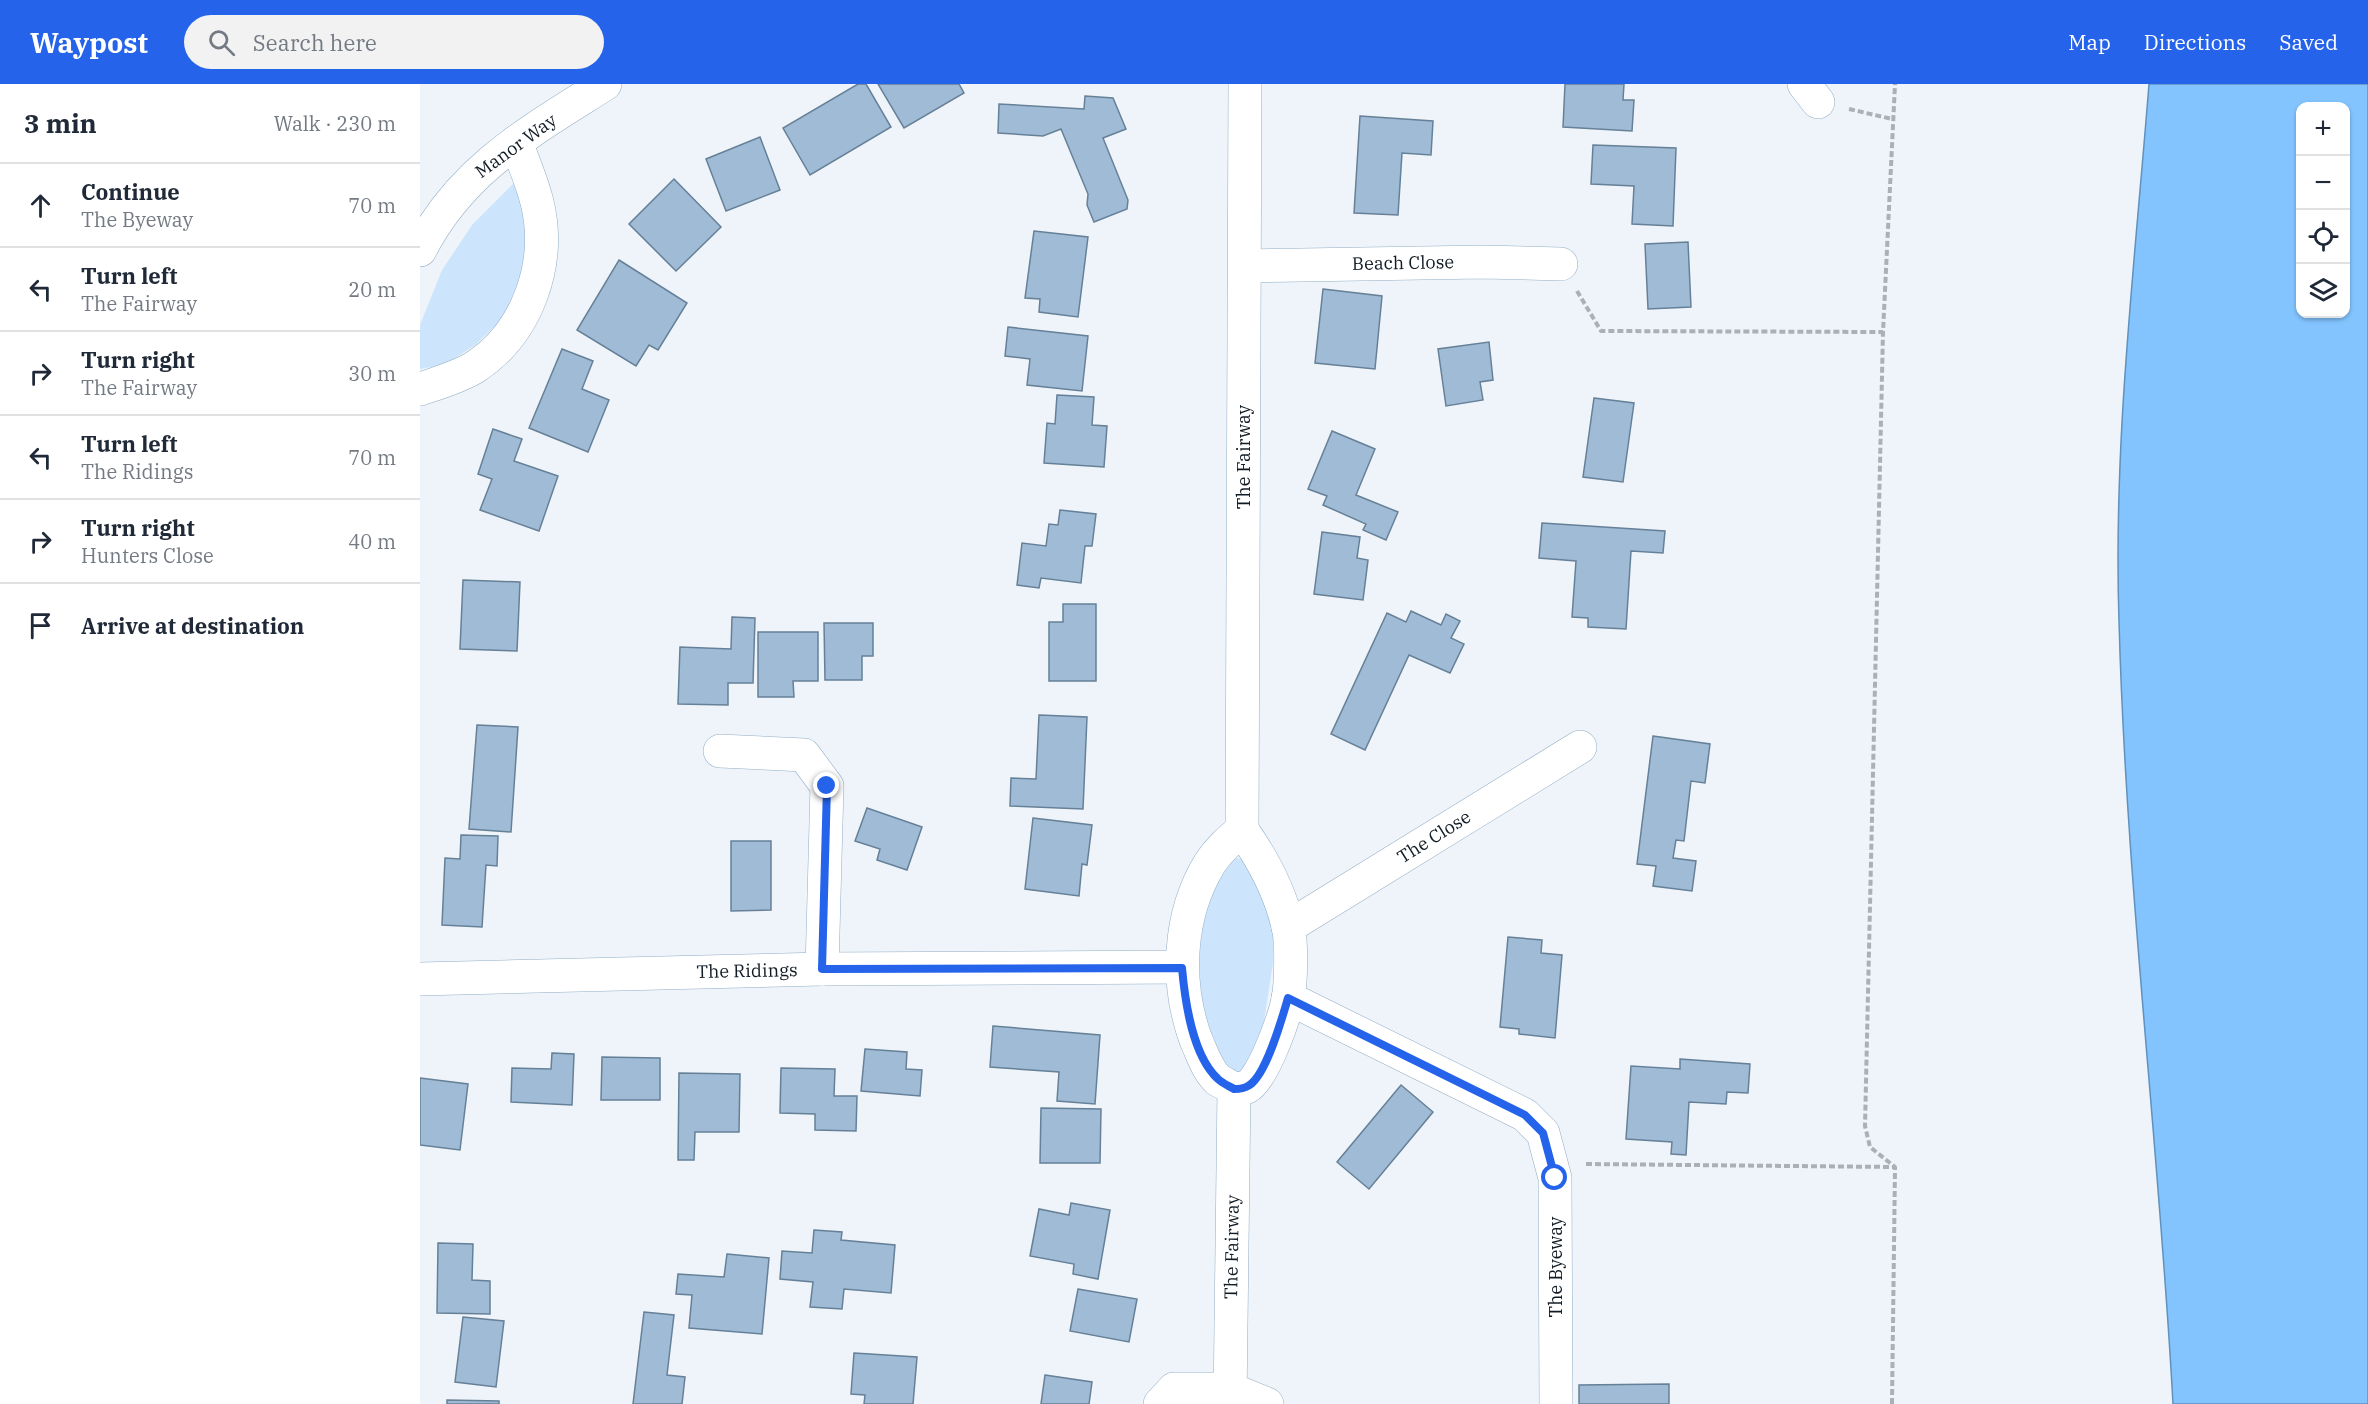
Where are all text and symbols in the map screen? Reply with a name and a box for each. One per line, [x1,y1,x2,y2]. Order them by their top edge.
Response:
search box [184,15,604,69]
text: Waypost [30,24,148,61]
icon: search [205,26,238,59]
text: Search here [253,28,377,57]
text: Map [2068,28,2111,56]
text: Directions [2144,28,2246,56]
text: Saved [2279,28,2338,56]
map controls [2296,102,2350,318]
button: + [2296,102,2350,156]
text: 3 min [24,106,97,140]
street label: Manor Way [471,108,561,183]
text: Walk · 230 m [274,110,396,137]
button: − [2296,156,2350,210]
text: Continue [81,177,180,206]
icon: ahead [24,189,57,222]
text: 70 m [348,192,396,219]
text: The Byeway [81,206,193,233]
button: locate [2296,210,2350,264]
street label: Beach Close [1352,250,1454,275]
text: Turn left [81,261,177,290]
button: layers [2296,264,2350,318]
icon: left [24,273,57,306]
text: 20 m [348,276,396,303]
text: The Fairway [81,290,197,317]
text: Turn right [81,345,195,374]
icon: right [24,357,57,390]
text: 30 m [348,360,396,387]
text: The Fairway [81,374,197,401]
street label: The Fairway [1232,404,1255,509]
text: Turn left [81,429,177,458]
icon: left [24,441,57,474]
text: 70 m [348,444,396,471]
text: The Ridings [81,458,194,485]
text: Turn right [81,513,195,542]
icon: right [24,525,57,558]
text: 40 m [348,528,396,555]
text: Hunters Close [81,542,214,569]
icon: arrive [24,609,57,642]
text: Arrive at destination [81,611,304,640]
route end [813,772,839,798]
street label: The Close [1393,805,1475,868]
street label: The Ridings [696,958,798,983]
route start [1541,1164,1567,1190]
street label: The Fairway [1219,1194,1244,1299]
street label: The Byeway [1544,1216,1567,1317]

